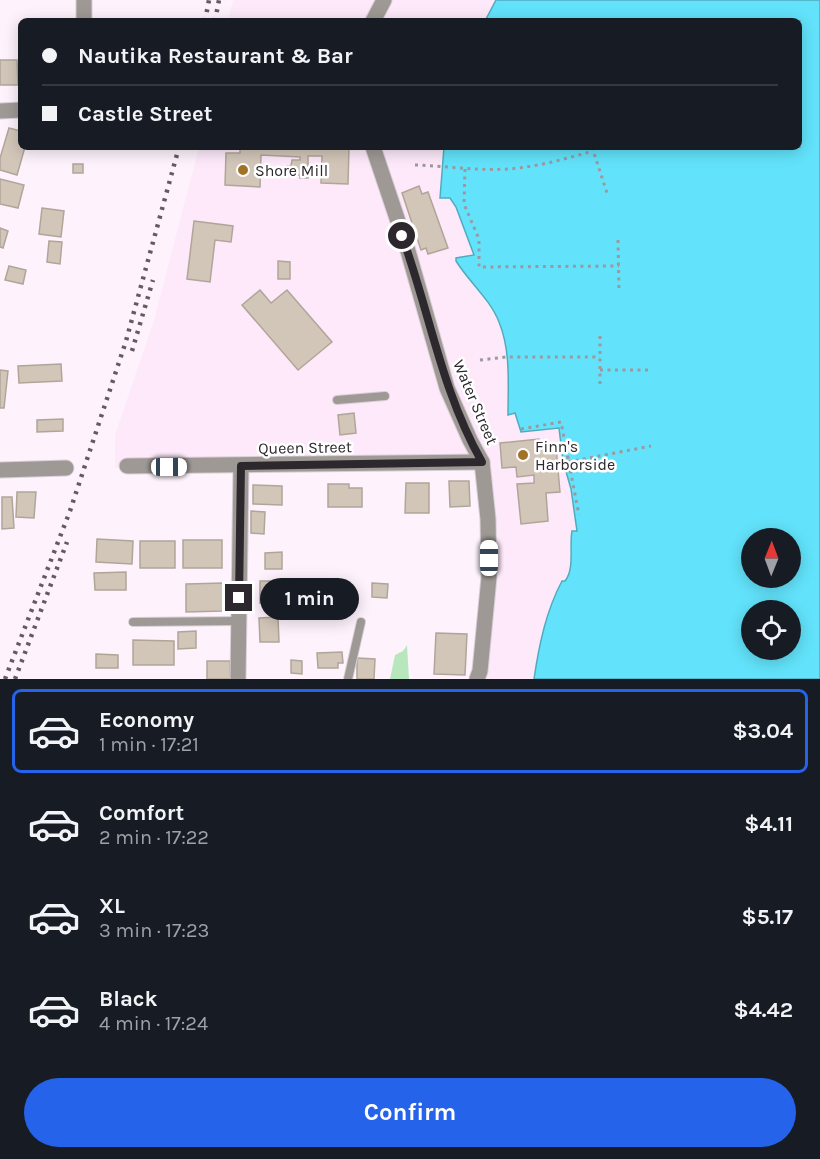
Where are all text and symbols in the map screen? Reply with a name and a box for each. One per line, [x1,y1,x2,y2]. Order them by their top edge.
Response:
text: Nautika Restaurant & Bar [78,43,353,69]
text: Castle Street [78,101,212,127]
place label: Shore Mill [255,161,328,180]
marker: Shore Mill [236,163,250,177]
route start [388,222,415,249]
street label: Water Street [449,357,502,447]
street label: Queen Street [258,437,352,458]
place label: Finn's Harborside [535,437,615,474]
marker: Finn's Harborside [516,448,530,462]
car [151,458,187,476]
north arrow [741,528,801,588]
map controls [741,528,801,660]
car [480,540,498,576]
callout: 1 min [260,577,359,619]
route end [225,584,252,611]
text: 1 min [284,587,335,610]
button: locate [741,600,801,660]
icon: car [27,704,81,758]
text: Economy [99,707,194,733]
text: $3.04 [732,718,793,744]
text: 1 min · 17:21 [99,733,199,756]
icon: car [27,797,81,851]
text: Comfort [99,800,184,826]
text: $4.11 [744,811,793,837]
text: 2 min · 17:22 [99,826,209,849]
icon: car [27,890,81,944]
text: XL [99,893,125,919]
text: $5.17 [742,904,793,930]
text: 3 min · 17:23 [99,919,209,942]
icon: car [27,983,81,1037]
text: Black [99,986,158,1012]
text: $4.42 [734,997,793,1023]
text: 4 min · 17:24 [99,1012,208,1035]
button: Confirm [24,1078,796,1147]

